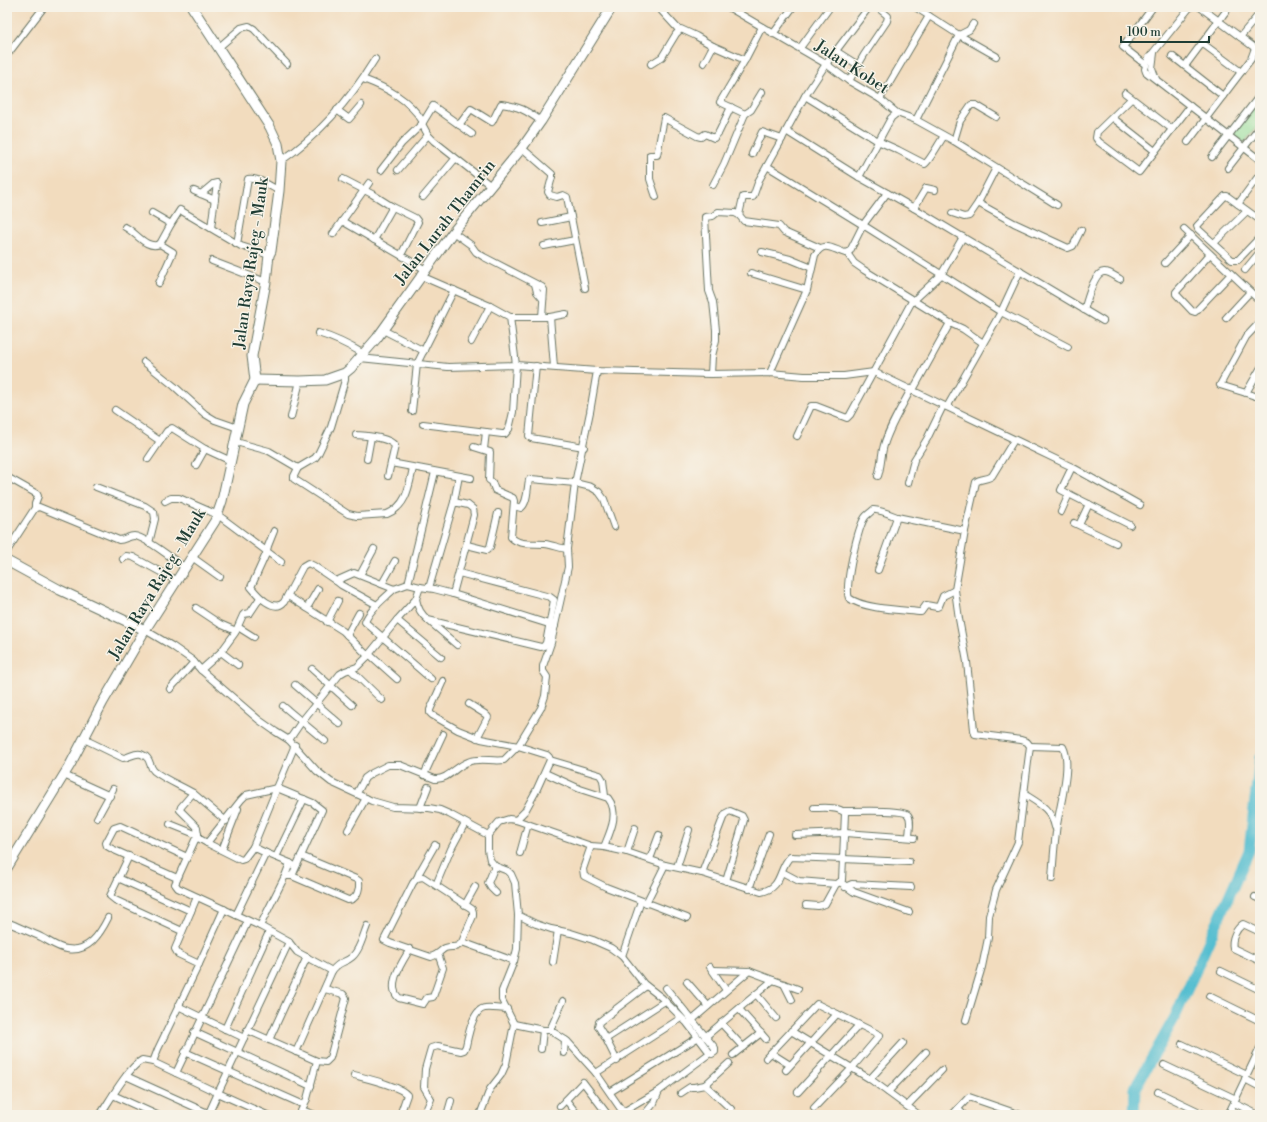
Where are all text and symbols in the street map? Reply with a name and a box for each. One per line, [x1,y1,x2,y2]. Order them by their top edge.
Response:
scale bar [1121,18,1209,44]
text: 100 m [1127,25,1161,40]
street label: Jalan Kobet [811,35,893,98]
street label: Jalan Lurah Thamrin [389,155,500,289]
street label: Jalan Raya Rajeg - Mauk [229,174,273,351]
street label: Jalan Raya Rajeg - Mauk [103,503,211,664]

